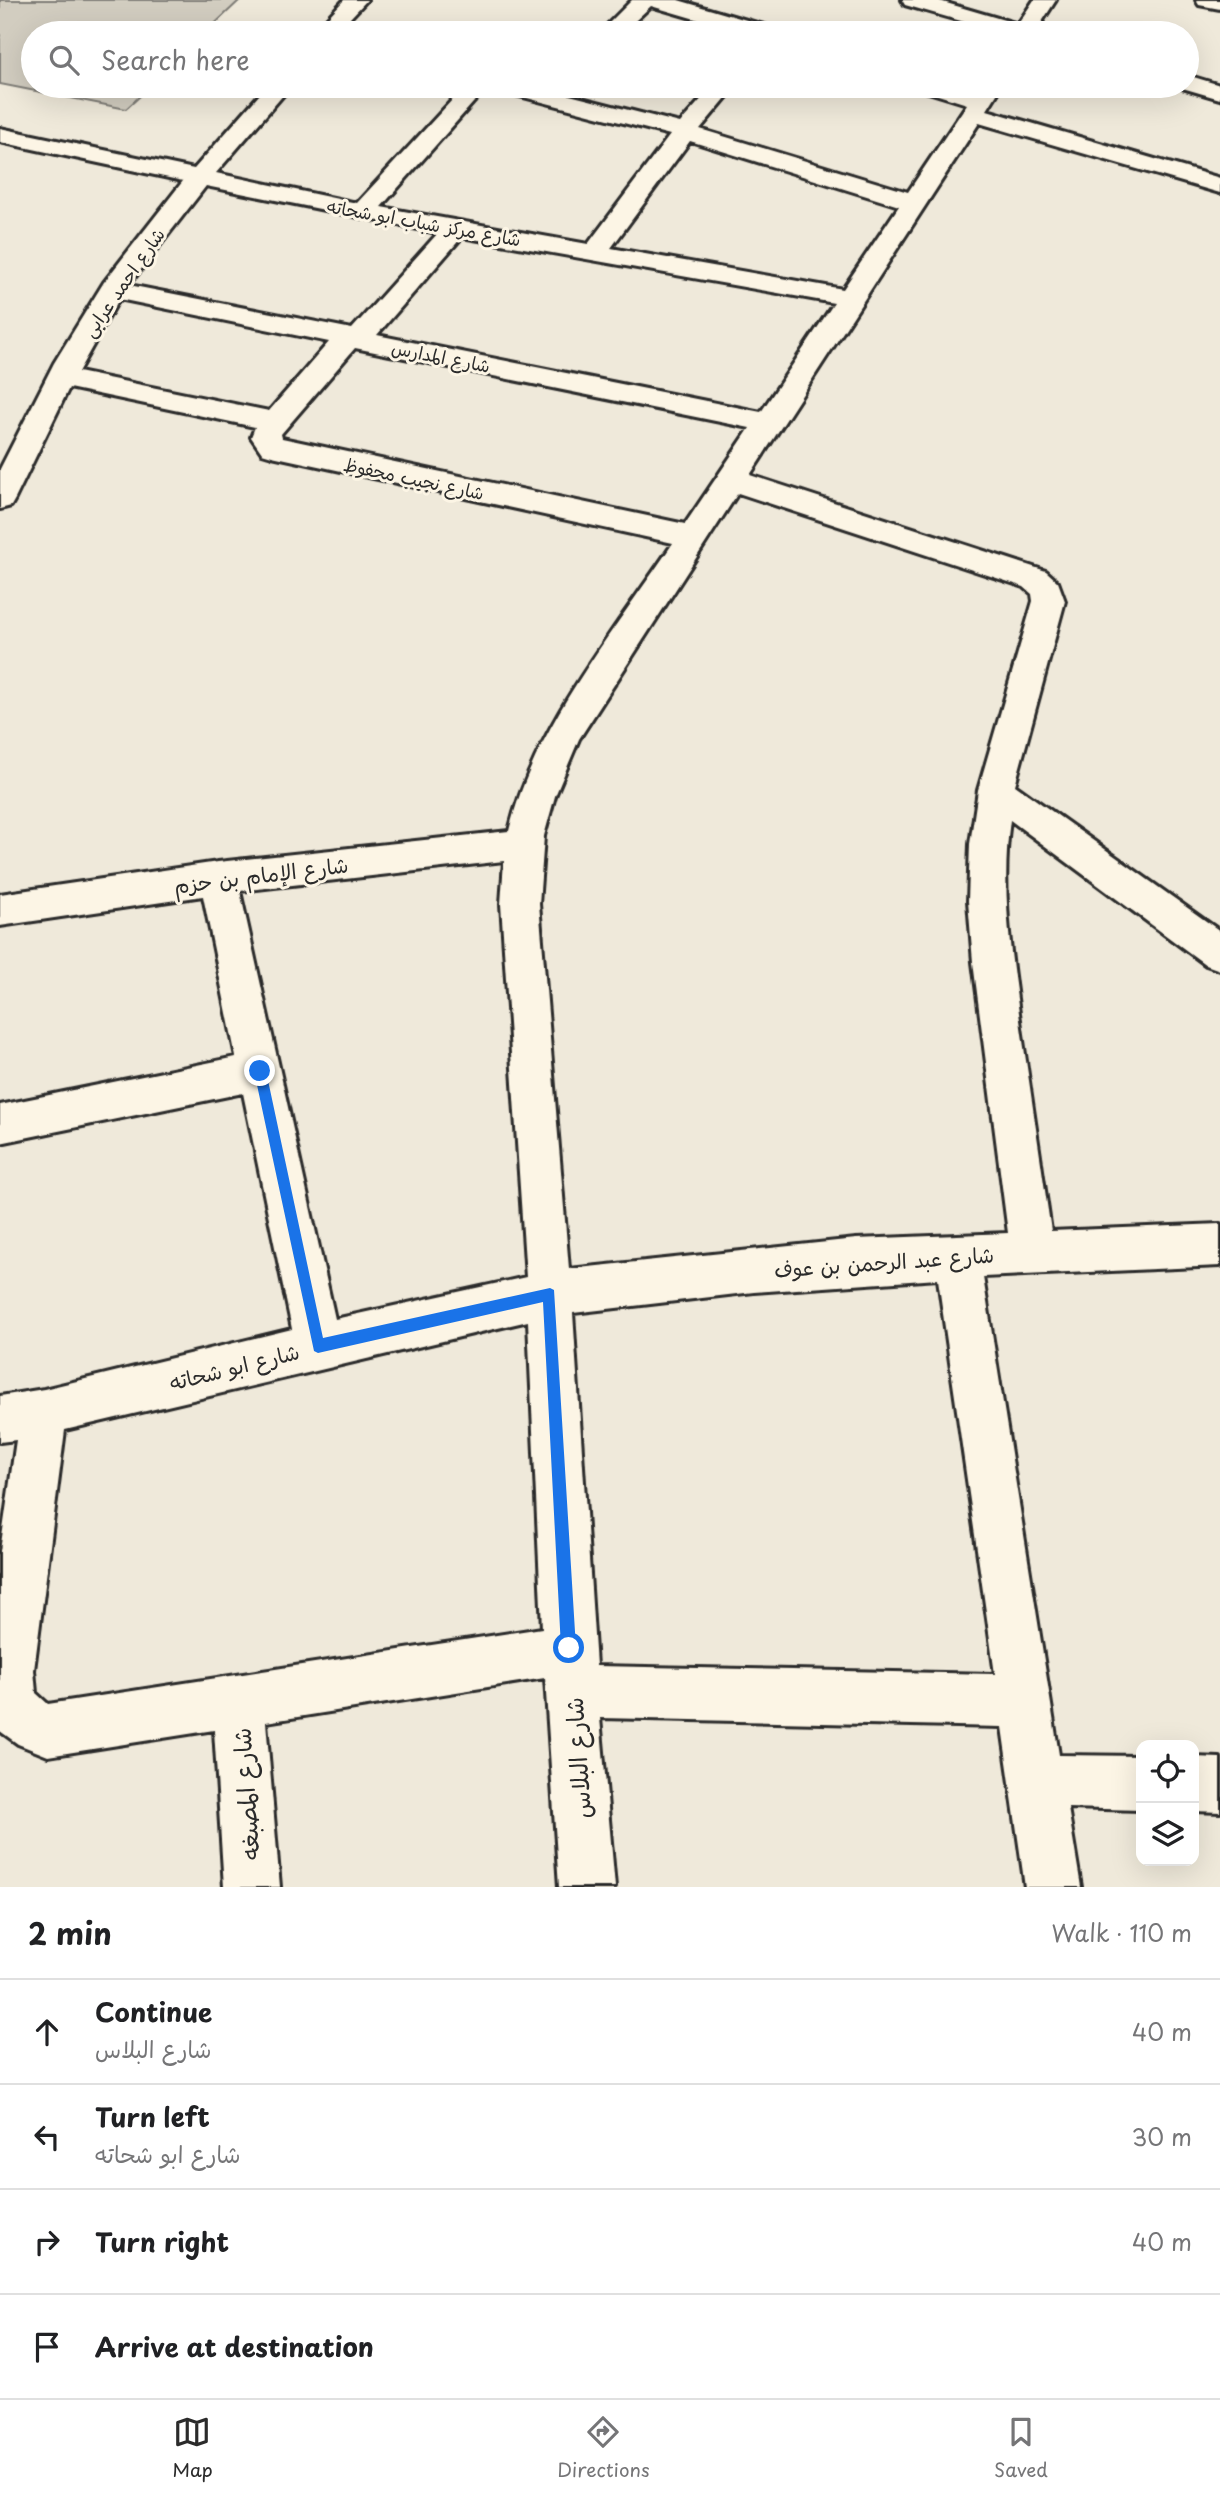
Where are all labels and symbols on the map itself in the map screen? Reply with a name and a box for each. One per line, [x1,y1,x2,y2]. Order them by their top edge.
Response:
street label: شارع مركز شباب ابو شحاته [325,192,523,252]
street label: شارع احمد عرابى [75,222,171,342]
street label: شارع المدارس [389,333,493,379]
street label: شارع نجيب محفوظ [341,450,487,506]
street label: شارع الإمام بن حزم [172,847,350,903]
route end [244,1055,275,1086]
street label: شارع عبد الرحمن بن عوف [773,1237,995,1286]
street label: شارع ابو شحاته [166,1334,303,1399]
route start [553,1632,584,1663]
street label: شارع البلاس [555,1696,600,1820]
street label: شارع المصبغه [222,1726,269,1861]

